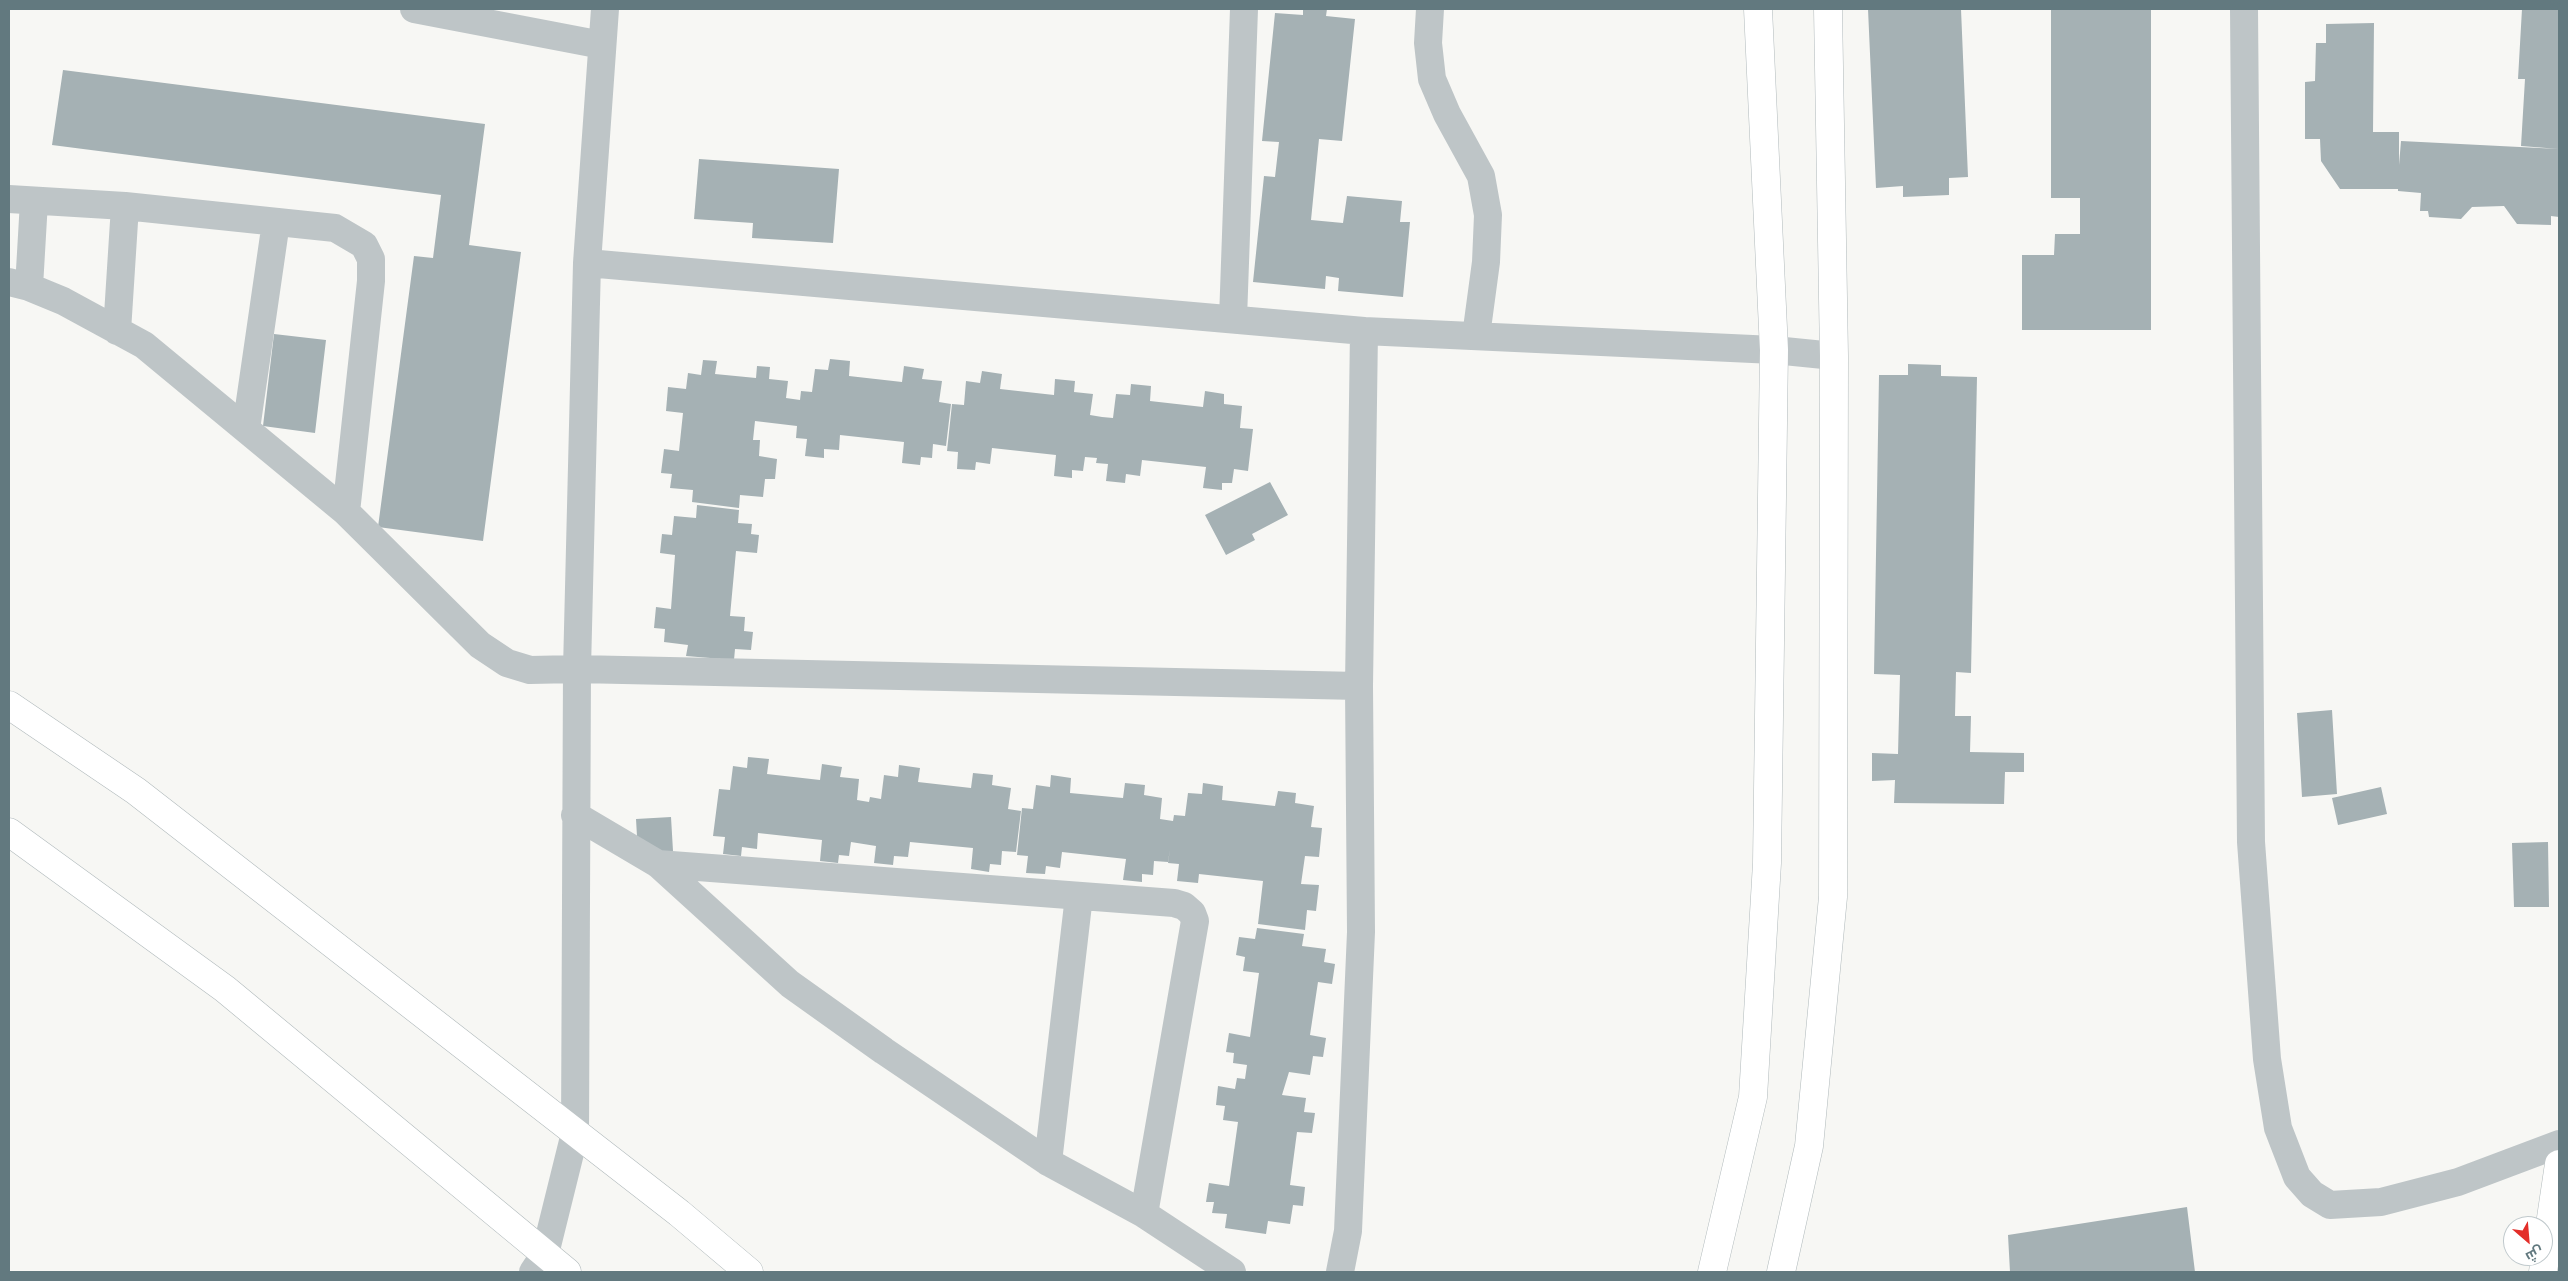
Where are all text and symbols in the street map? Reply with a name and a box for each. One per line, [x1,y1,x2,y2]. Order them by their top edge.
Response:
north arrow [2503,1216,2553,1266]
text: ش [2523,1242,2546,1266]

